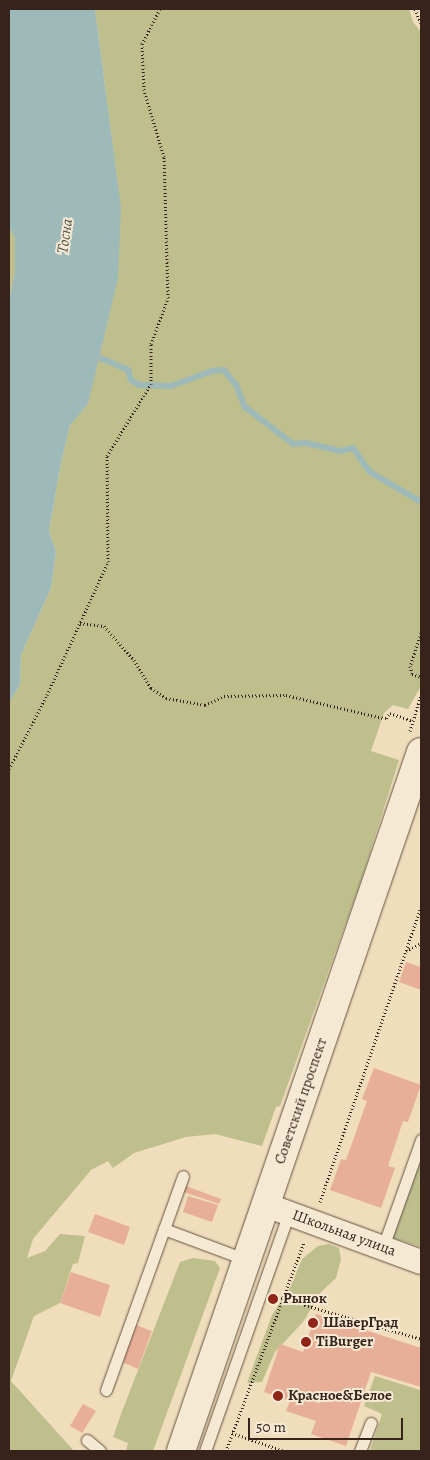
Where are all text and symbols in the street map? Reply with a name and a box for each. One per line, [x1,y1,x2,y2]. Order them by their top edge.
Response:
water label: Тосна [53,217,77,255]
street label: Советский проспект [271,1035,331,1167]
street label: Школьная улица [290,1206,398,1260]
place label: Рынок [283,1290,327,1308]
marker: Рынок [267,1293,279,1305]
place label: ШаверГрад [323,1314,398,1332]
marker: ШаверГрад [307,1317,319,1329]
place label: TiBurger [316,1333,373,1351]
marker: TiBurger [300,1336,312,1348]
place label: Красное&Белое [288,1387,392,1405]
marker: Красное&Белое [272,1390,284,1402]
scale bar [250,1408,405,1440]
text: 50 m [256,1417,286,1437]

